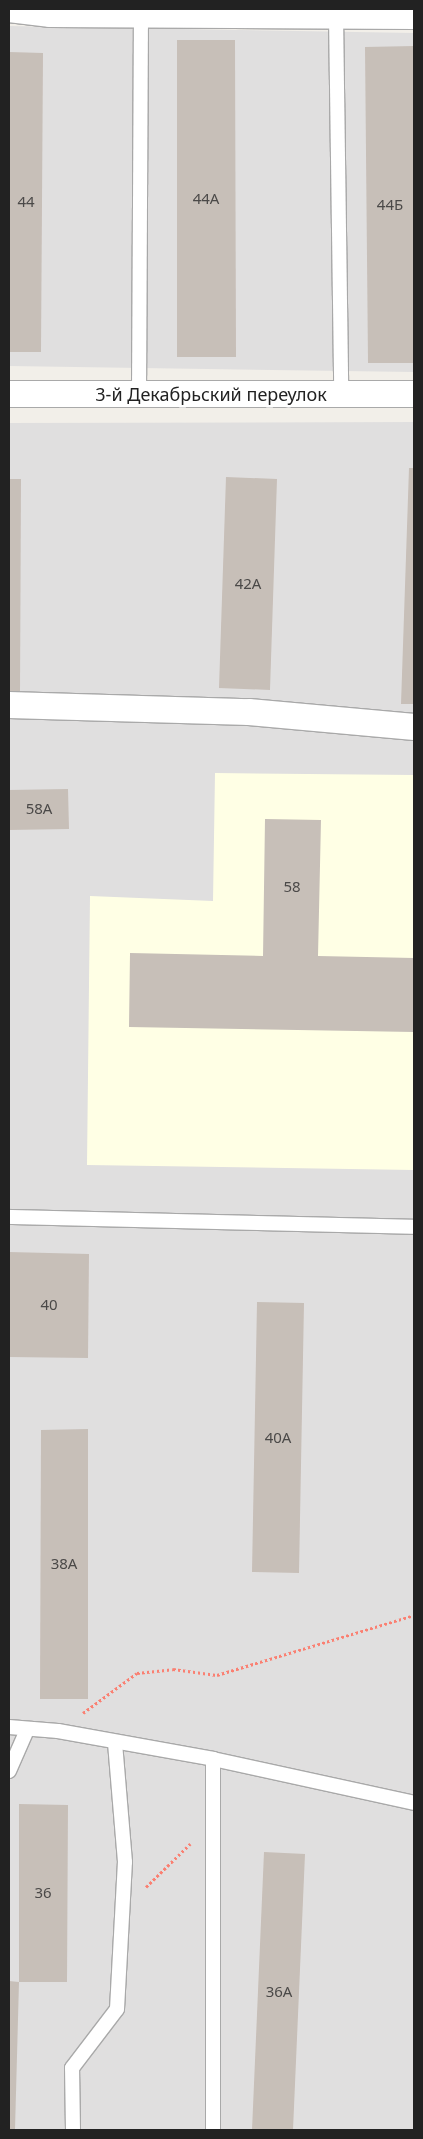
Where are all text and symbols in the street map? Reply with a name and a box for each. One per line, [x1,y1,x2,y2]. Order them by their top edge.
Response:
house number: 44А [193,190,219,208]
house number: 44 [17,193,35,211]
house number: 44Б [377,196,403,214]
street label: 3-й Декабрьский переулок [95,383,327,405]
house number: 42А [235,575,261,593]
house number: 58А [26,800,52,818]
house number: 58 [283,878,301,896]
house number: 40 [40,1296,58,1314]
house number: 40А [265,1429,291,1447]
house number: 38А [51,1555,77,1573]
house number: 36 [34,1884,52,1902]
house number: 36А [266,1983,292,2001]

